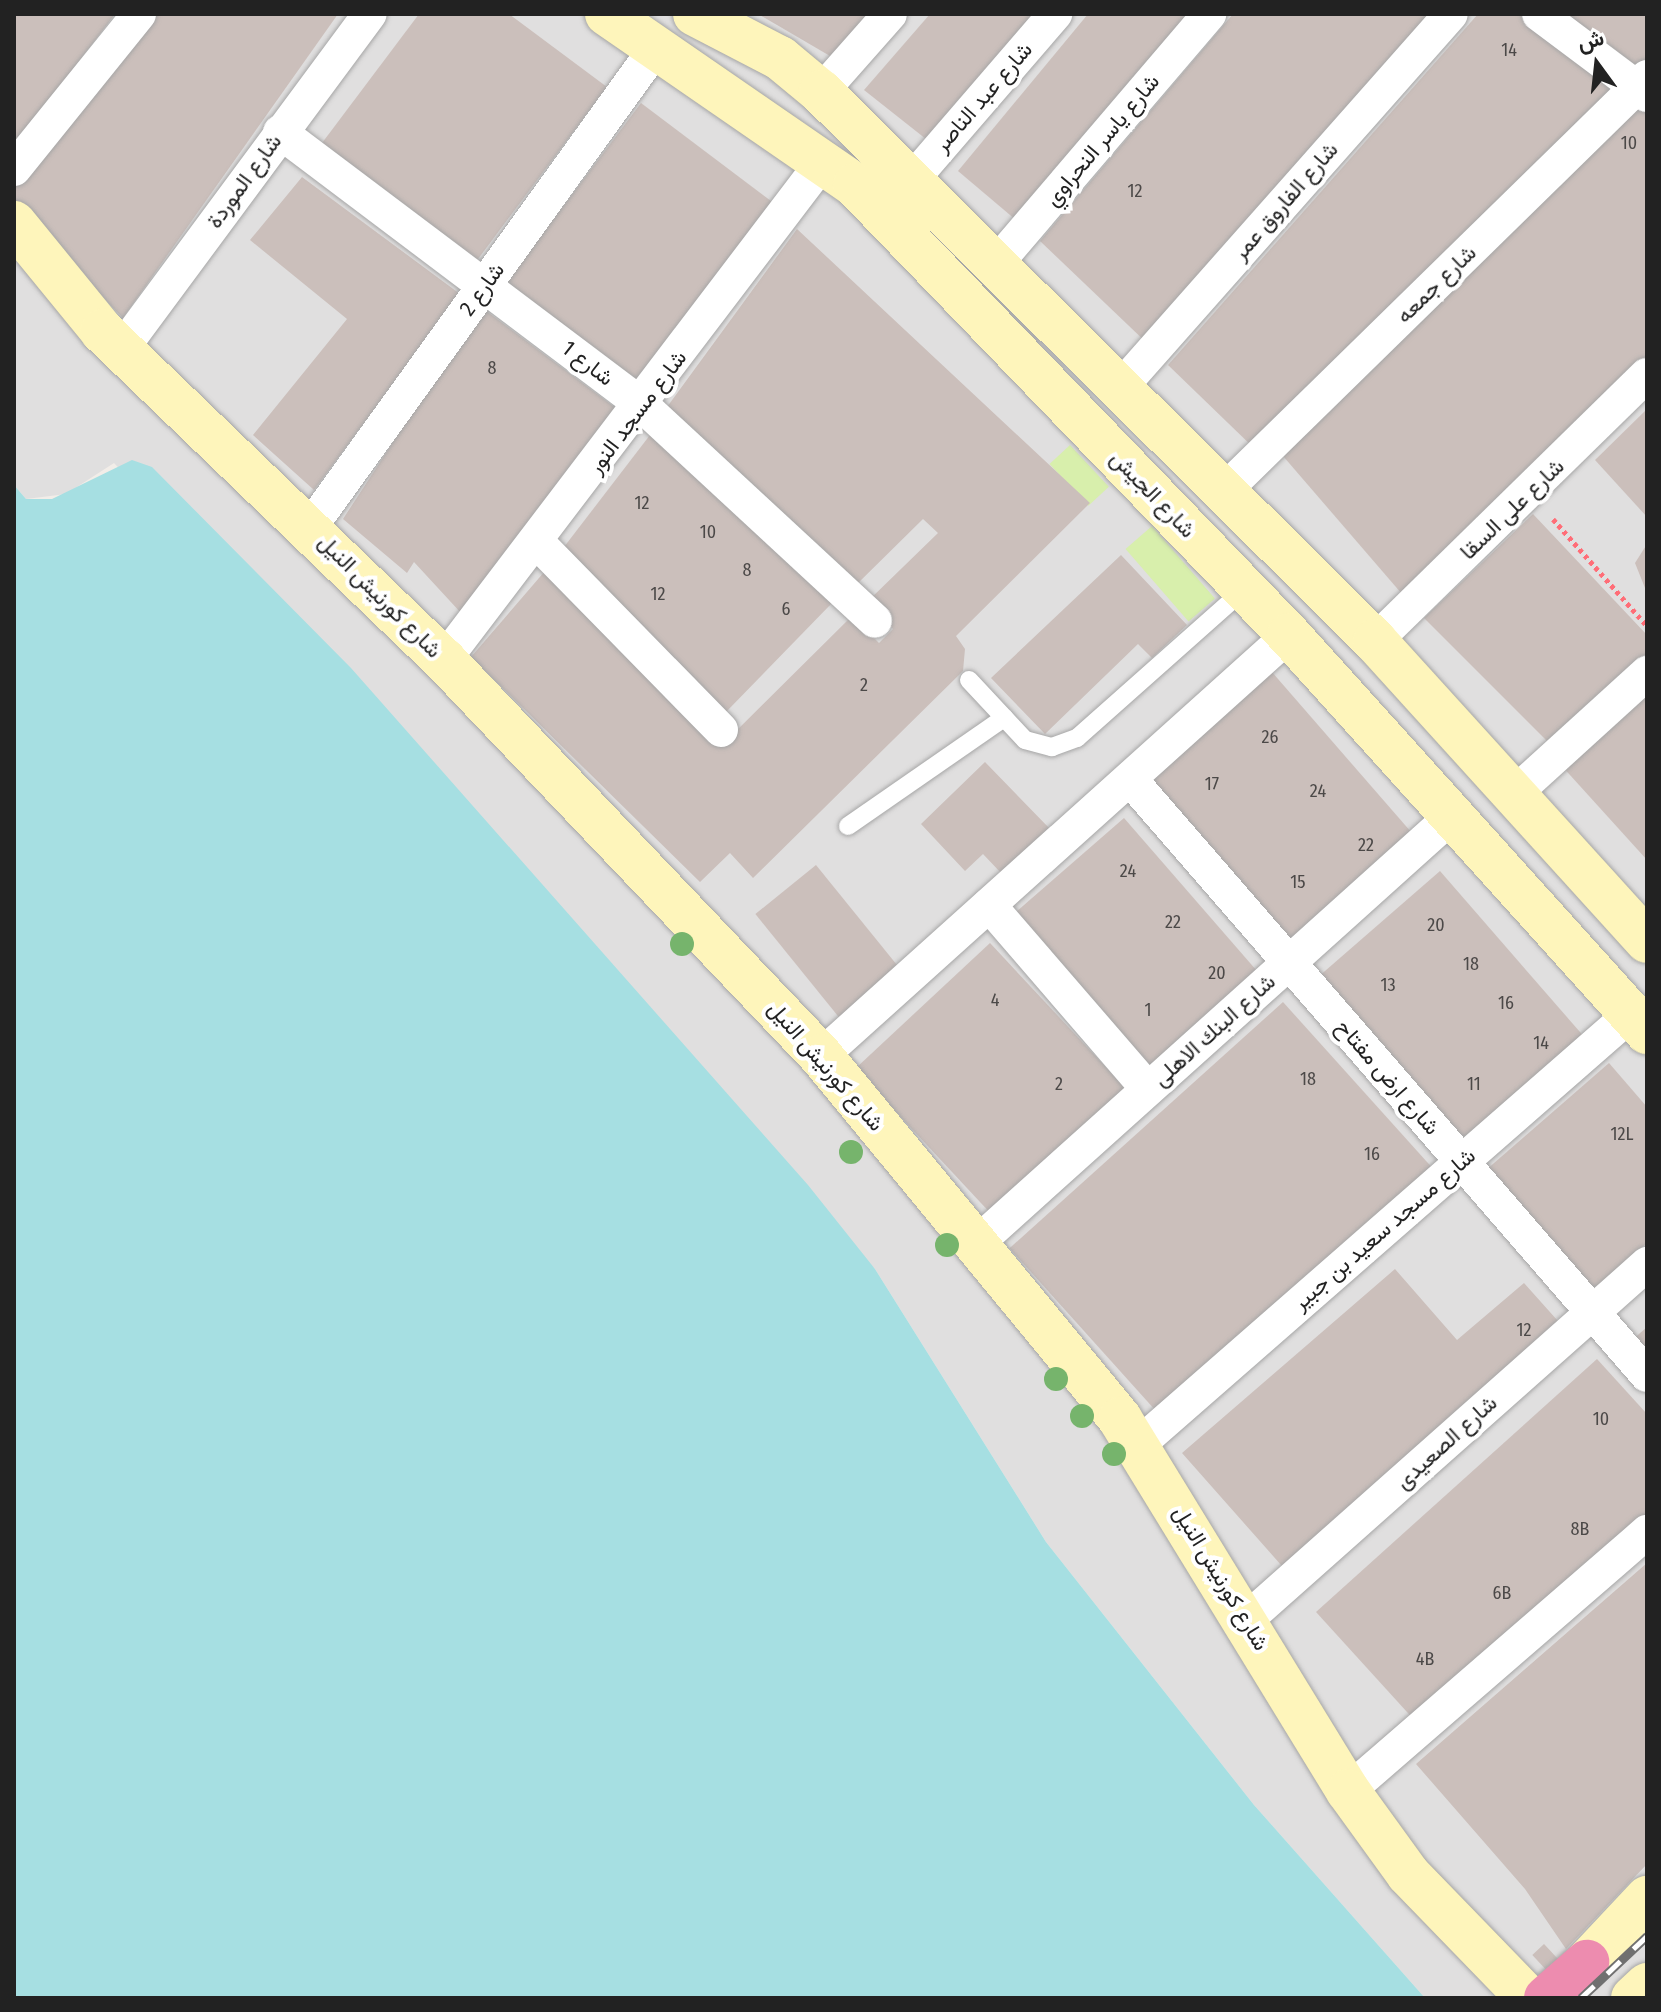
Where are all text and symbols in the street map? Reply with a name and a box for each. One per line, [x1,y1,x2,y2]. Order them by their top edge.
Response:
north arrow [1557,24,1637,104]
text: ش [1574,24,1607,57]
street label: شارع عبد الناصر [928,37,1038,157]
house number: 14 [1501,39,1517,61]
street label: شارع ياسر النحراوي [1039,69,1165,211]
street label: شارع الموردة [201,129,287,233]
house number: 10 [1621,132,1637,154]
street label: شارع الفاروق عمر [1227,137,1343,265]
house number: 12 [1128,180,1142,202]
street label: شارع جمعه [1391,240,1481,328]
street label: شارع 2 [454,257,510,321]
street label: شارع 1 [557,335,619,391]
street label: شارع مسجد النور [582,345,692,479]
house number: 8 [488,357,496,379]
street label: شارع الجيش [1105,445,1201,543]
street label: شارع على السقا [1455,453,1569,565]
house number: 12 [635,492,649,514]
house number: 10 [700,521,716,543]
street label: شارع كورنيش النيل [313,529,447,663]
house number: 8 [743,559,751,581]
house number: 12 [651,583,665,605]
house number: 6 [782,598,790,620]
house number: 2 [860,674,868,696]
house number: 26 [1262,726,1278,748]
house number: 17 [1205,773,1219,795]
house number: 24 [1310,780,1326,802]
house number: 22 [1358,834,1374,856]
house number: 24 [1120,860,1136,882]
house number: 15 [1290,871,1306,893]
house number: 22 [1165,911,1181,933]
house number: 20 [1427,914,1445,936]
house number: 18 [1463,953,1479,975]
house number: 20 [1208,962,1226,984]
street label: شارع البنك الاهلى [1147,968,1281,1092]
house number: 13 [1380,974,1396,996]
house number: 4 [991,989,999,1011]
house number: 16 [1498,992,1514,1014]
street label: شارع كورنيش النيل [762,995,890,1137]
house number: 1 [1144,999,1152,1021]
street label: شارع ارض مفتاح [1331,1014,1445,1140]
house number: 14 [1533,1032,1549,1054]
house number: 18 [1300,1068,1316,1090]
house number: 2 [1055,1073,1063,1095]
house number: 11 [1467,1073,1481,1095]
house number: 12L [1611,1123,1633,1145]
street label: شارع مسجد سعيد بن جبير [1287,1142,1481,1316]
house number: 16 [1364,1143,1380,1165]
house number: 12 [1517,1319,1531,1341]
street label: شارع الصعيدى [1390,1390,1502,1494]
house number: 10 [1593,1408,1609,1430]
street label: شارع كورنيش النيل [1167,1501,1275,1655]
house number: 8B [1571,1518,1589,1540]
house number: 6B [1493,1582,1511,1604]
house number: 4B [1416,1648,1434,1670]

